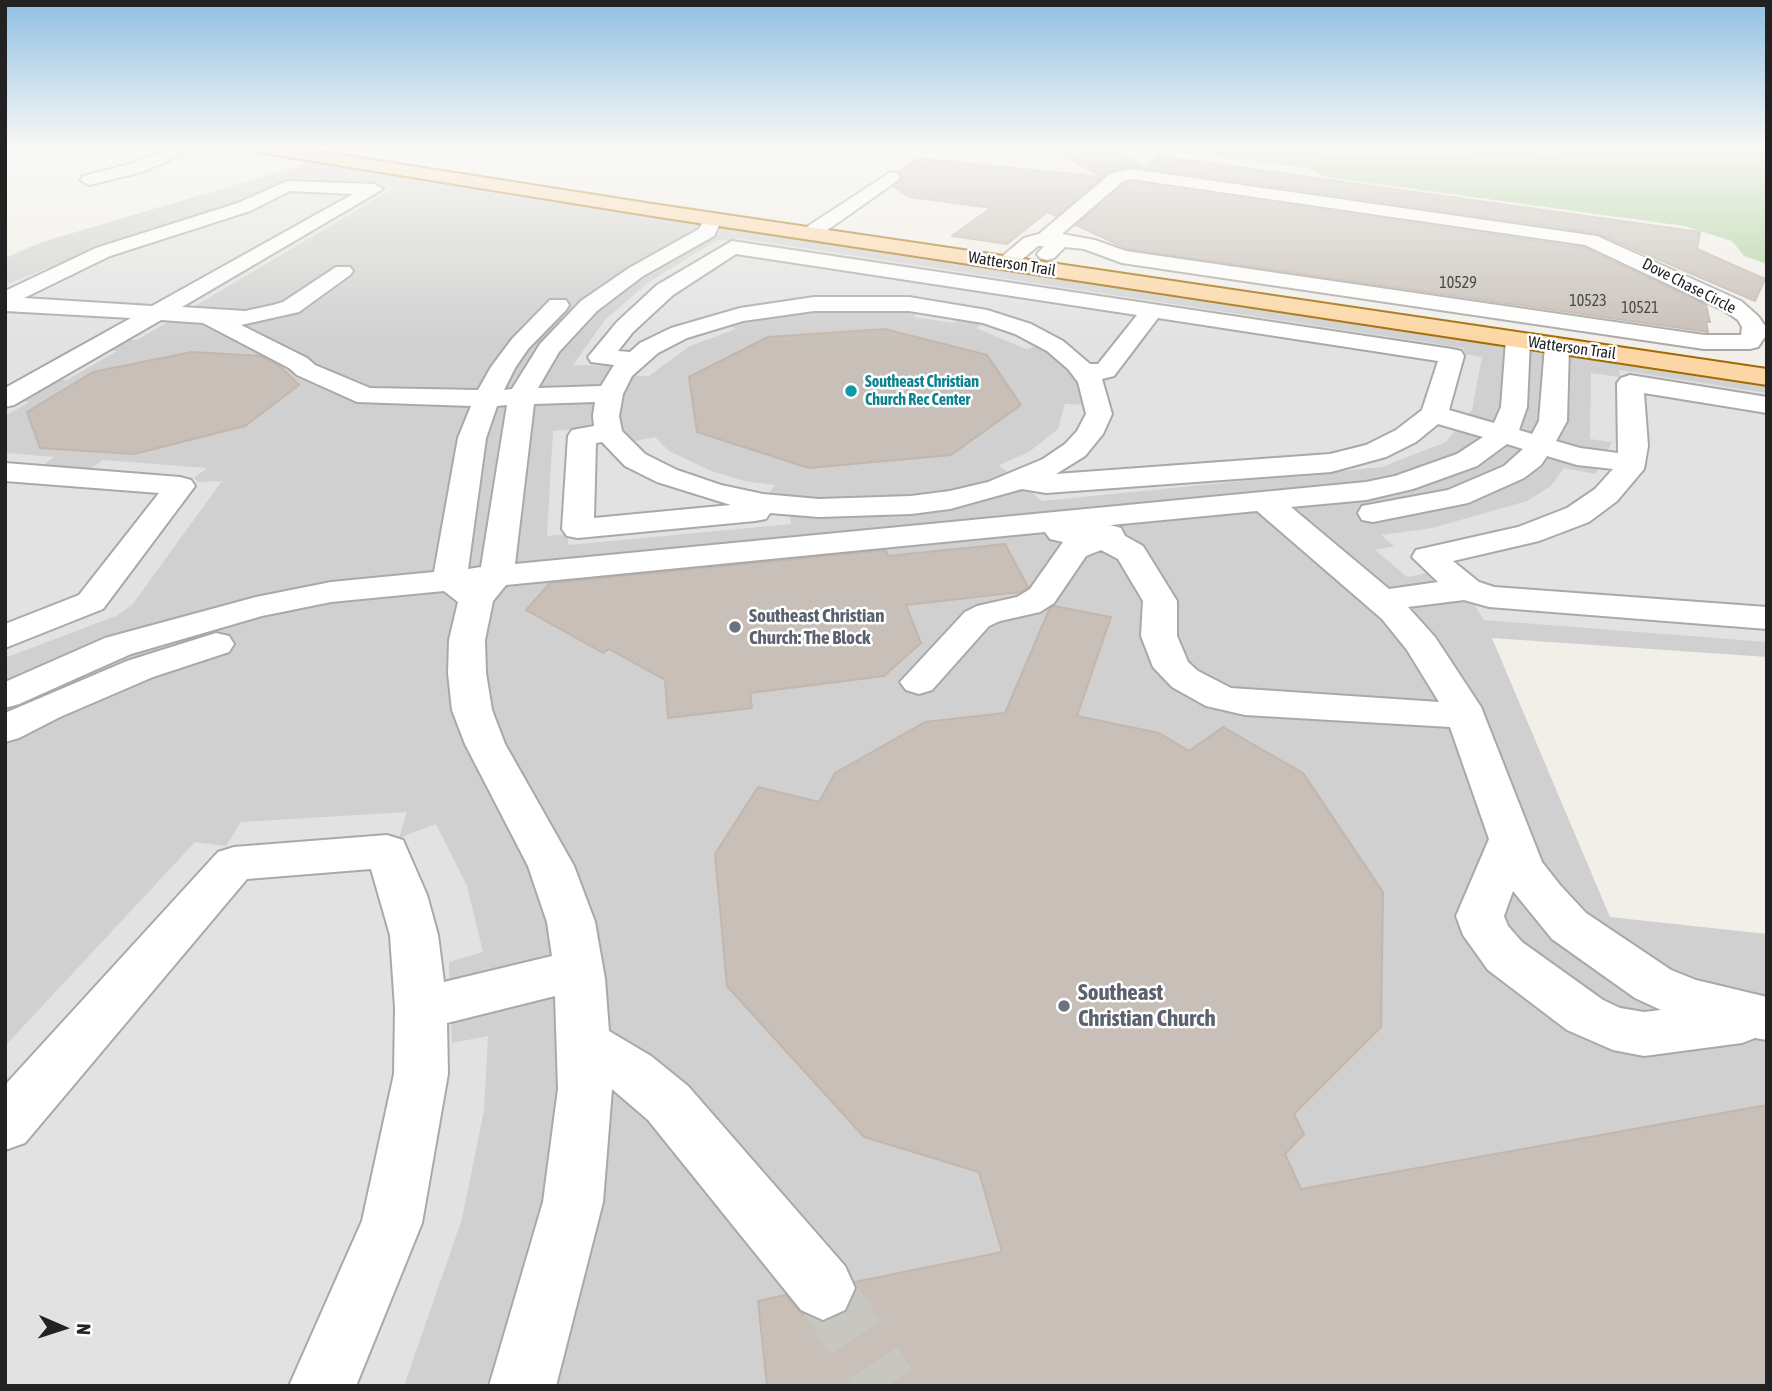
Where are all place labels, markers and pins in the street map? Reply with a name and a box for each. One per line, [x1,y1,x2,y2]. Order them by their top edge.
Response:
place label: Southeast Christian Church Rec Center [865,372,979,410]
marker: Southeast Christian Church Rec Center [843,383,859,399]
place label: Southeast Christian Church: The Block [749,605,884,649]
marker: Southeast Christian Church: The Block [727,619,743,635]
place label: Southeast Christian Church [1078,979,1216,1033]
marker: Southeast Christian Church [1056,998,1072,1014]

